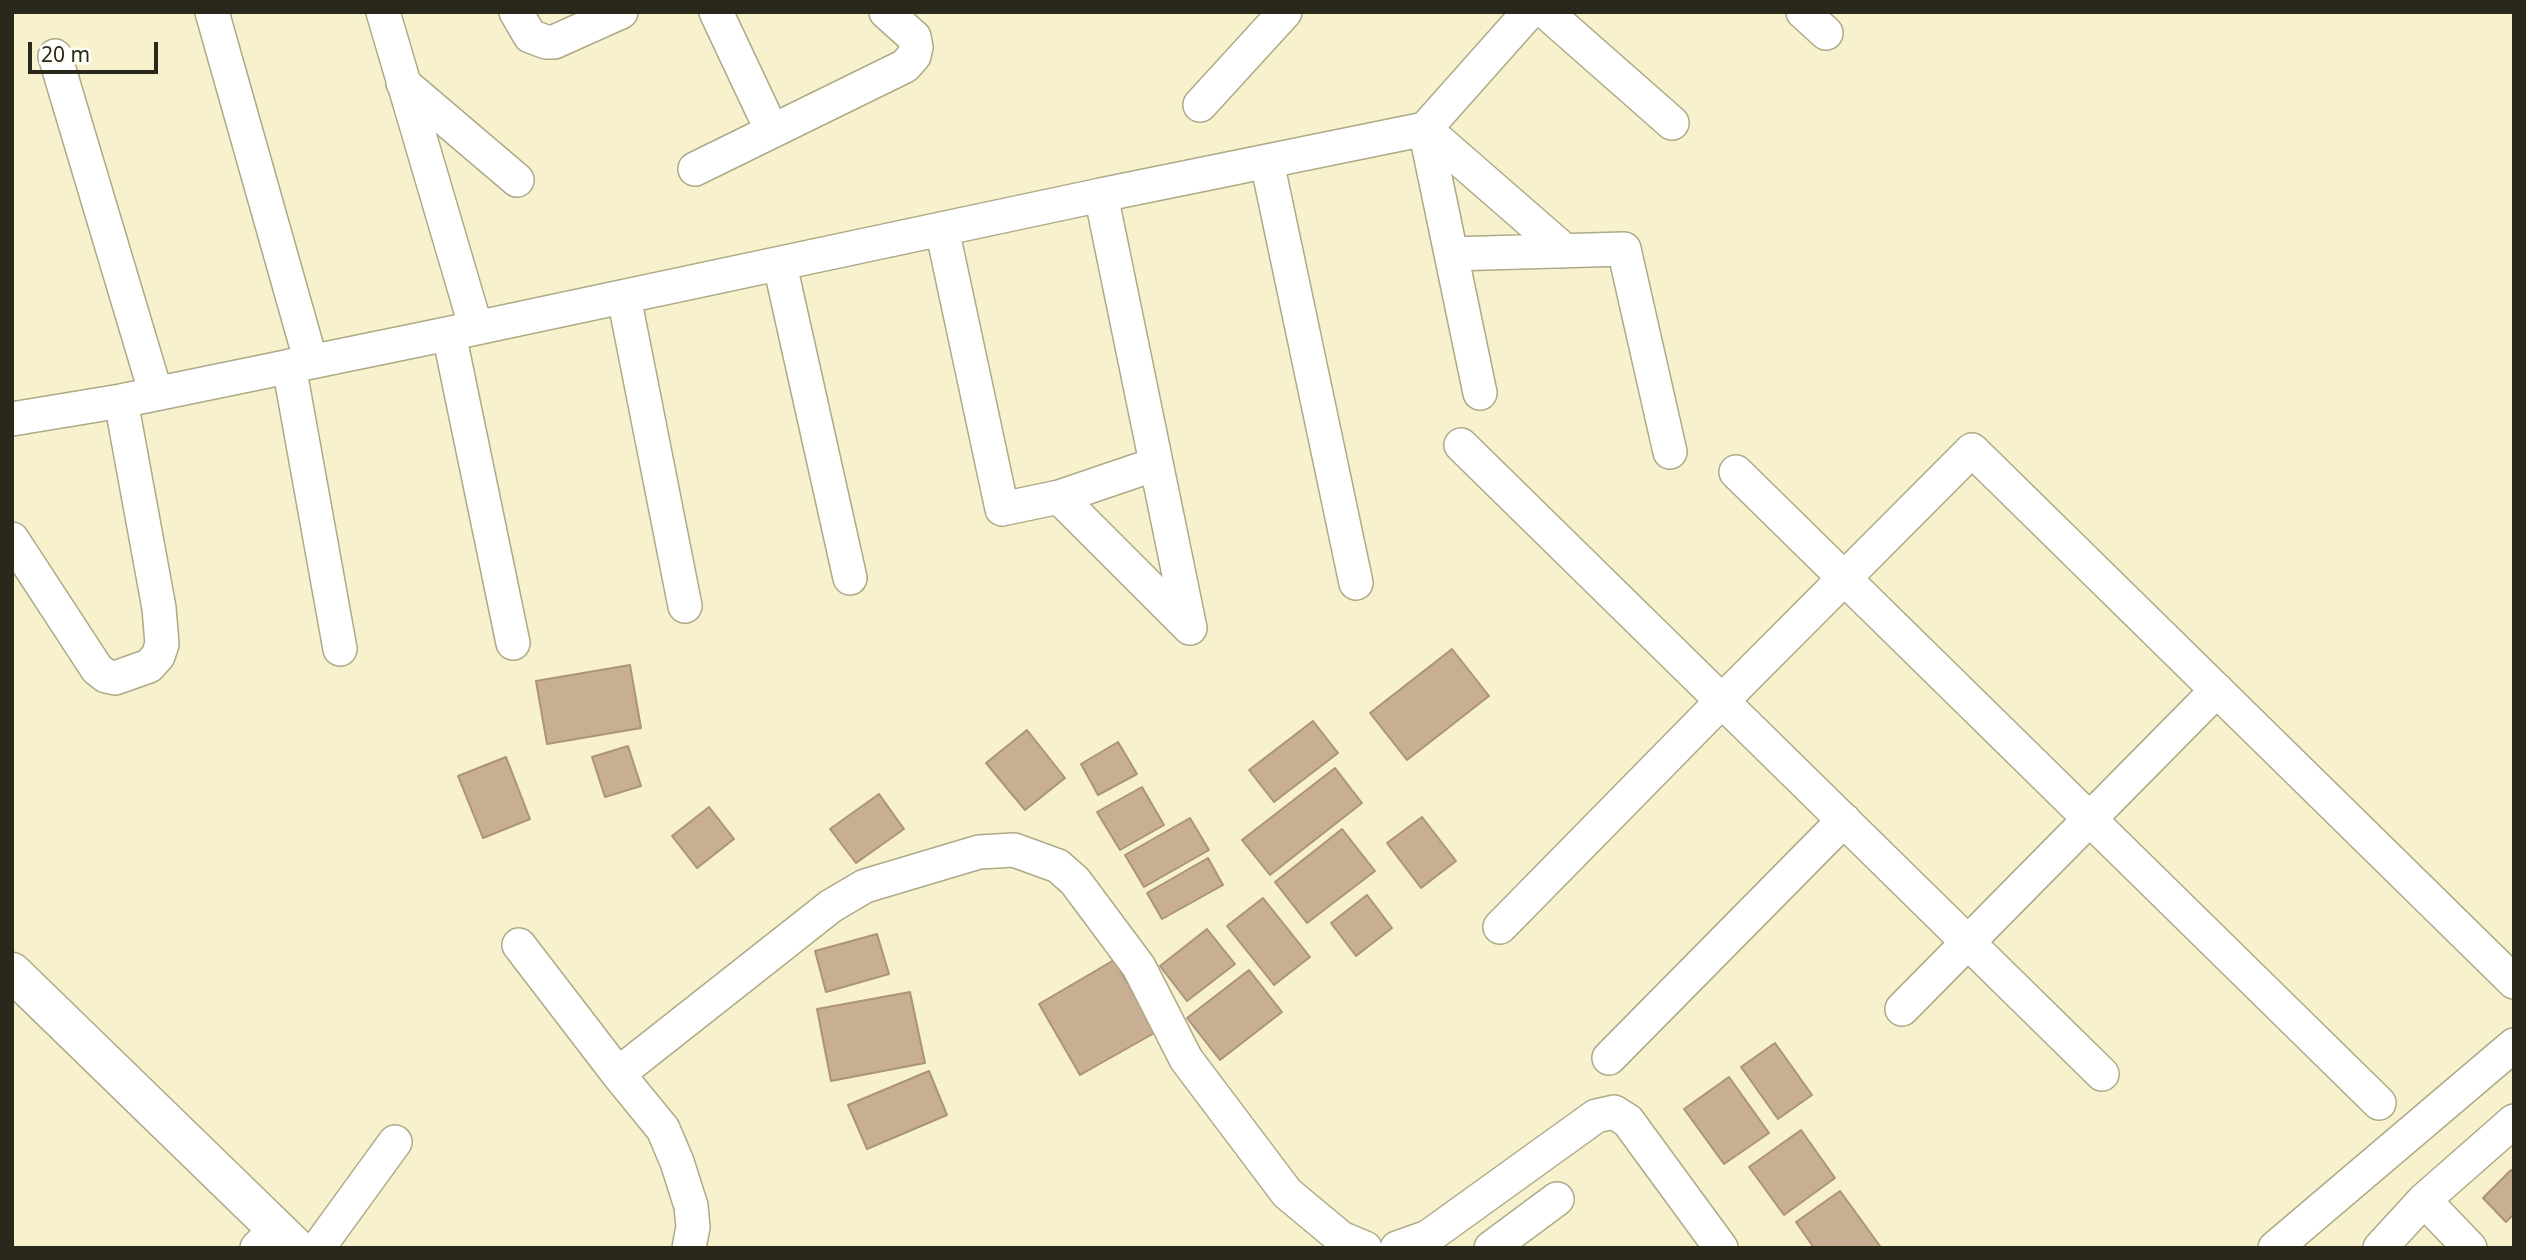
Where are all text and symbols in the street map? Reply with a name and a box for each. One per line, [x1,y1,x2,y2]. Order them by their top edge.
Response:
scale bar [32,28,161,72]
text: 20 m [41,40,90,68]

